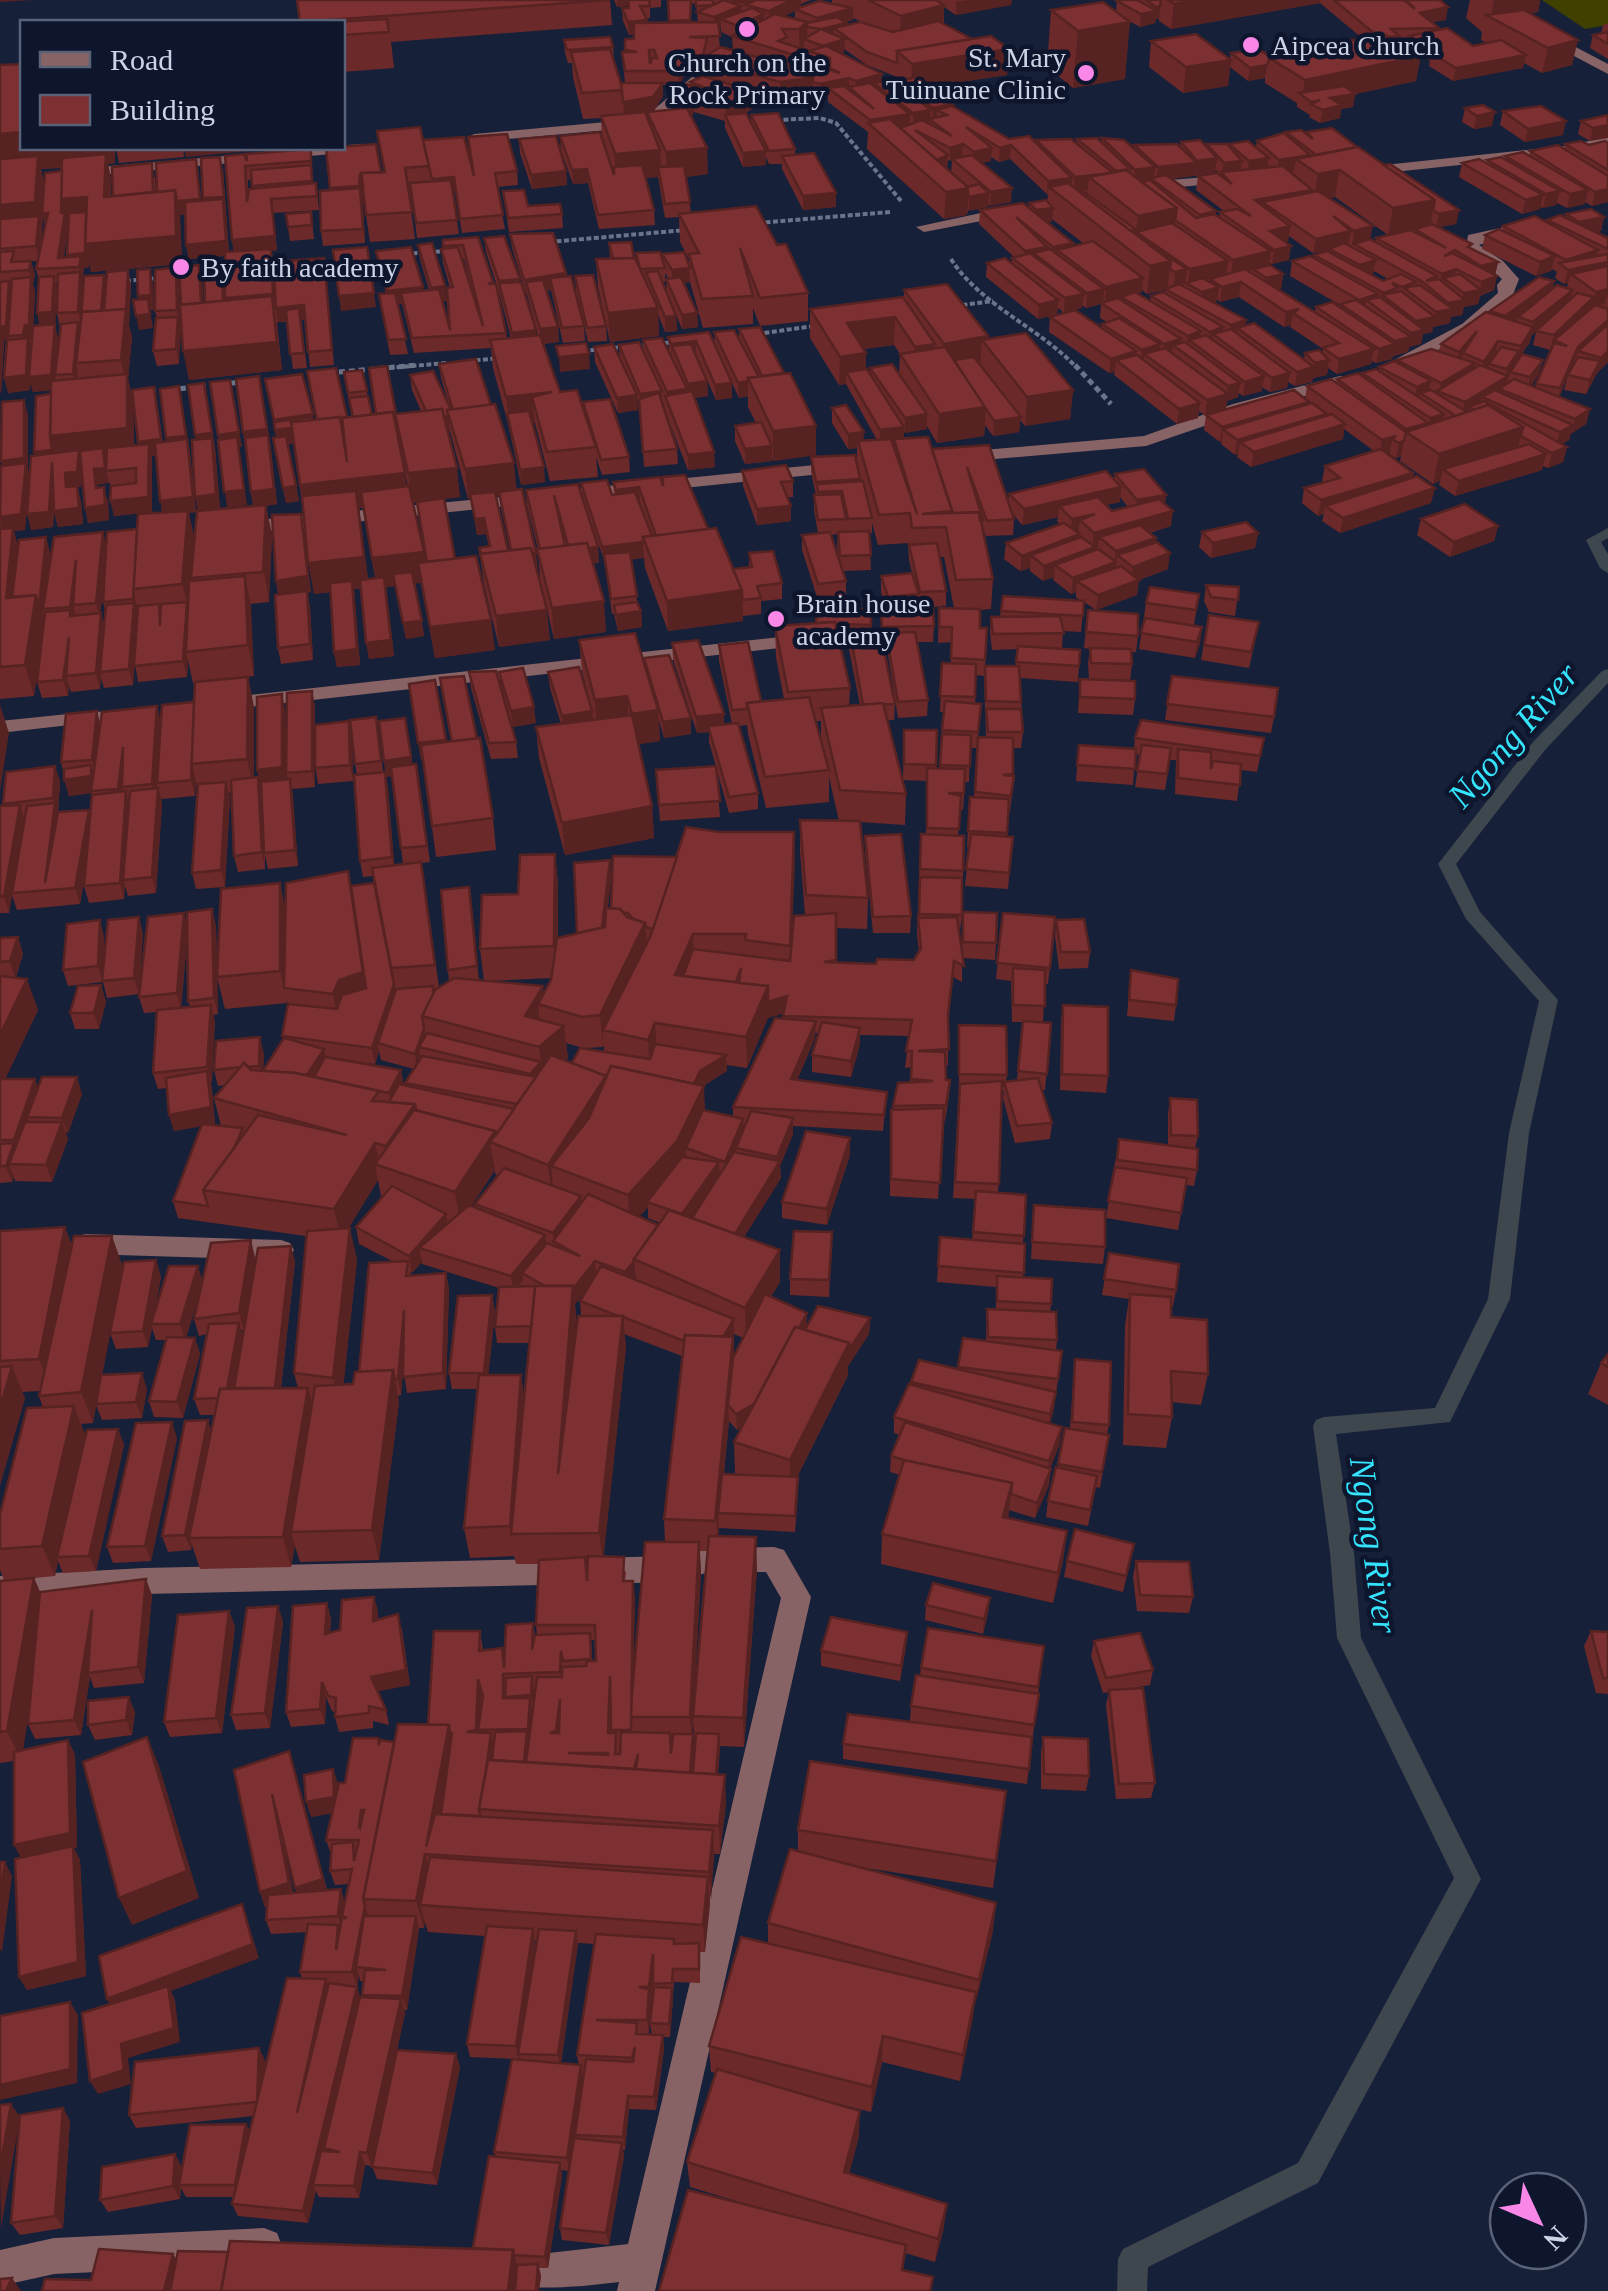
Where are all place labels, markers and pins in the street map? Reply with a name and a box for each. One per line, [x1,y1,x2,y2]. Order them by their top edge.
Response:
marker: Church on the Rock Primary [736,18,758,40]
place label: Aipcea Church [1271,30,1440,61]
marker: Aipcea Church [1240,34,1262,56]
place label: St. Mary Tuinuane Clinic [886,42,1066,105]
place label: Church on the Rock Primary [668,47,826,110]
marker: St. Mary Tuinuane Clinic [1075,62,1097,84]
place label: By faith academy [201,252,398,283]
marker: By faith academy [170,256,192,278]
place label: Brain house academy [796,588,931,651]
marker: Brain house academy [765,608,787,630]

